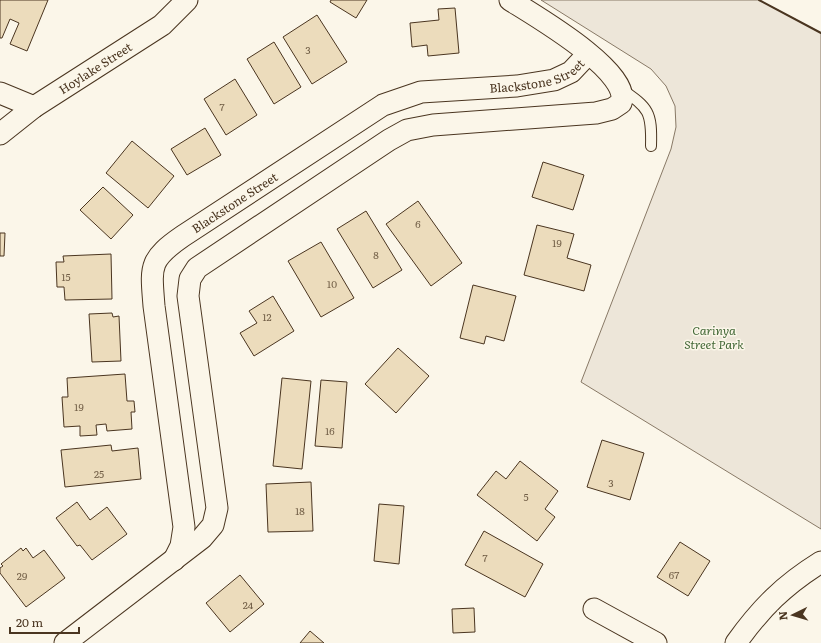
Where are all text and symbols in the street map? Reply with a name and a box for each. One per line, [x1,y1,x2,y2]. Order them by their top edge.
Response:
street label: Hoylake Street [55,38,136,98]
house number: 3 [305,42,311,57]
street label: Blackstone Street [489,54,588,97]
house number: 7 [219,99,225,114]
street label: Blackstone Street [188,167,281,237]
house number: 6 [415,216,421,231]
house number: 19 [552,235,562,250]
house number: 8 [373,247,379,262]
house number: 15 [61,269,71,284]
house number: 10 [327,276,337,291]
house number: 12 [262,309,272,324]
park label: Carinya Street Park [684,321,744,353]
house number: 19 [74,399,84,414]
house number: 16 [325,423,335,438]
house number: 25 [94,466,104,481]
house number: 3 [608,475,614,490]
house number: 5 [523,489,529,504]
house number: 18 [295,503,305,518]
house number: 7 [482,550,488,565]
house number: 67 [669,567,679,582]
house number: 29 [17,568,27,583]
north arrow [773,595,813,635]
house number: 24 [243,597,254,612]
scale bar [10,609,79,635]
text: N [774,611,790,621]
text: 20 m [16,613,43,631]

